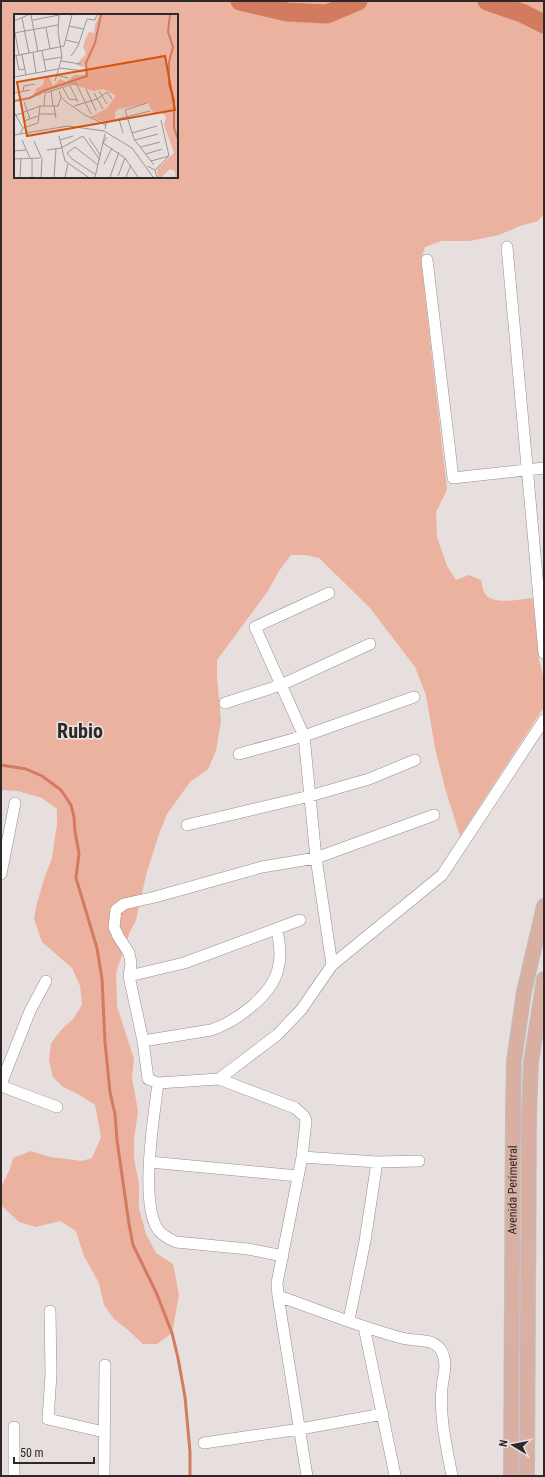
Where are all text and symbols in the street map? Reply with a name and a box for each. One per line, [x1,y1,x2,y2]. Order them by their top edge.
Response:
inset map [14,14,178,178]
district label: Rubio [57,719,103,743]
street label: Avenida Perimetral [505,1145,520,1235]
north arrow [493,1425,533,1465]
scale bar [14,1439,94,1465]
text: N [497,1439,511,1448]
text: 50 m [20,1446,44,1460]

